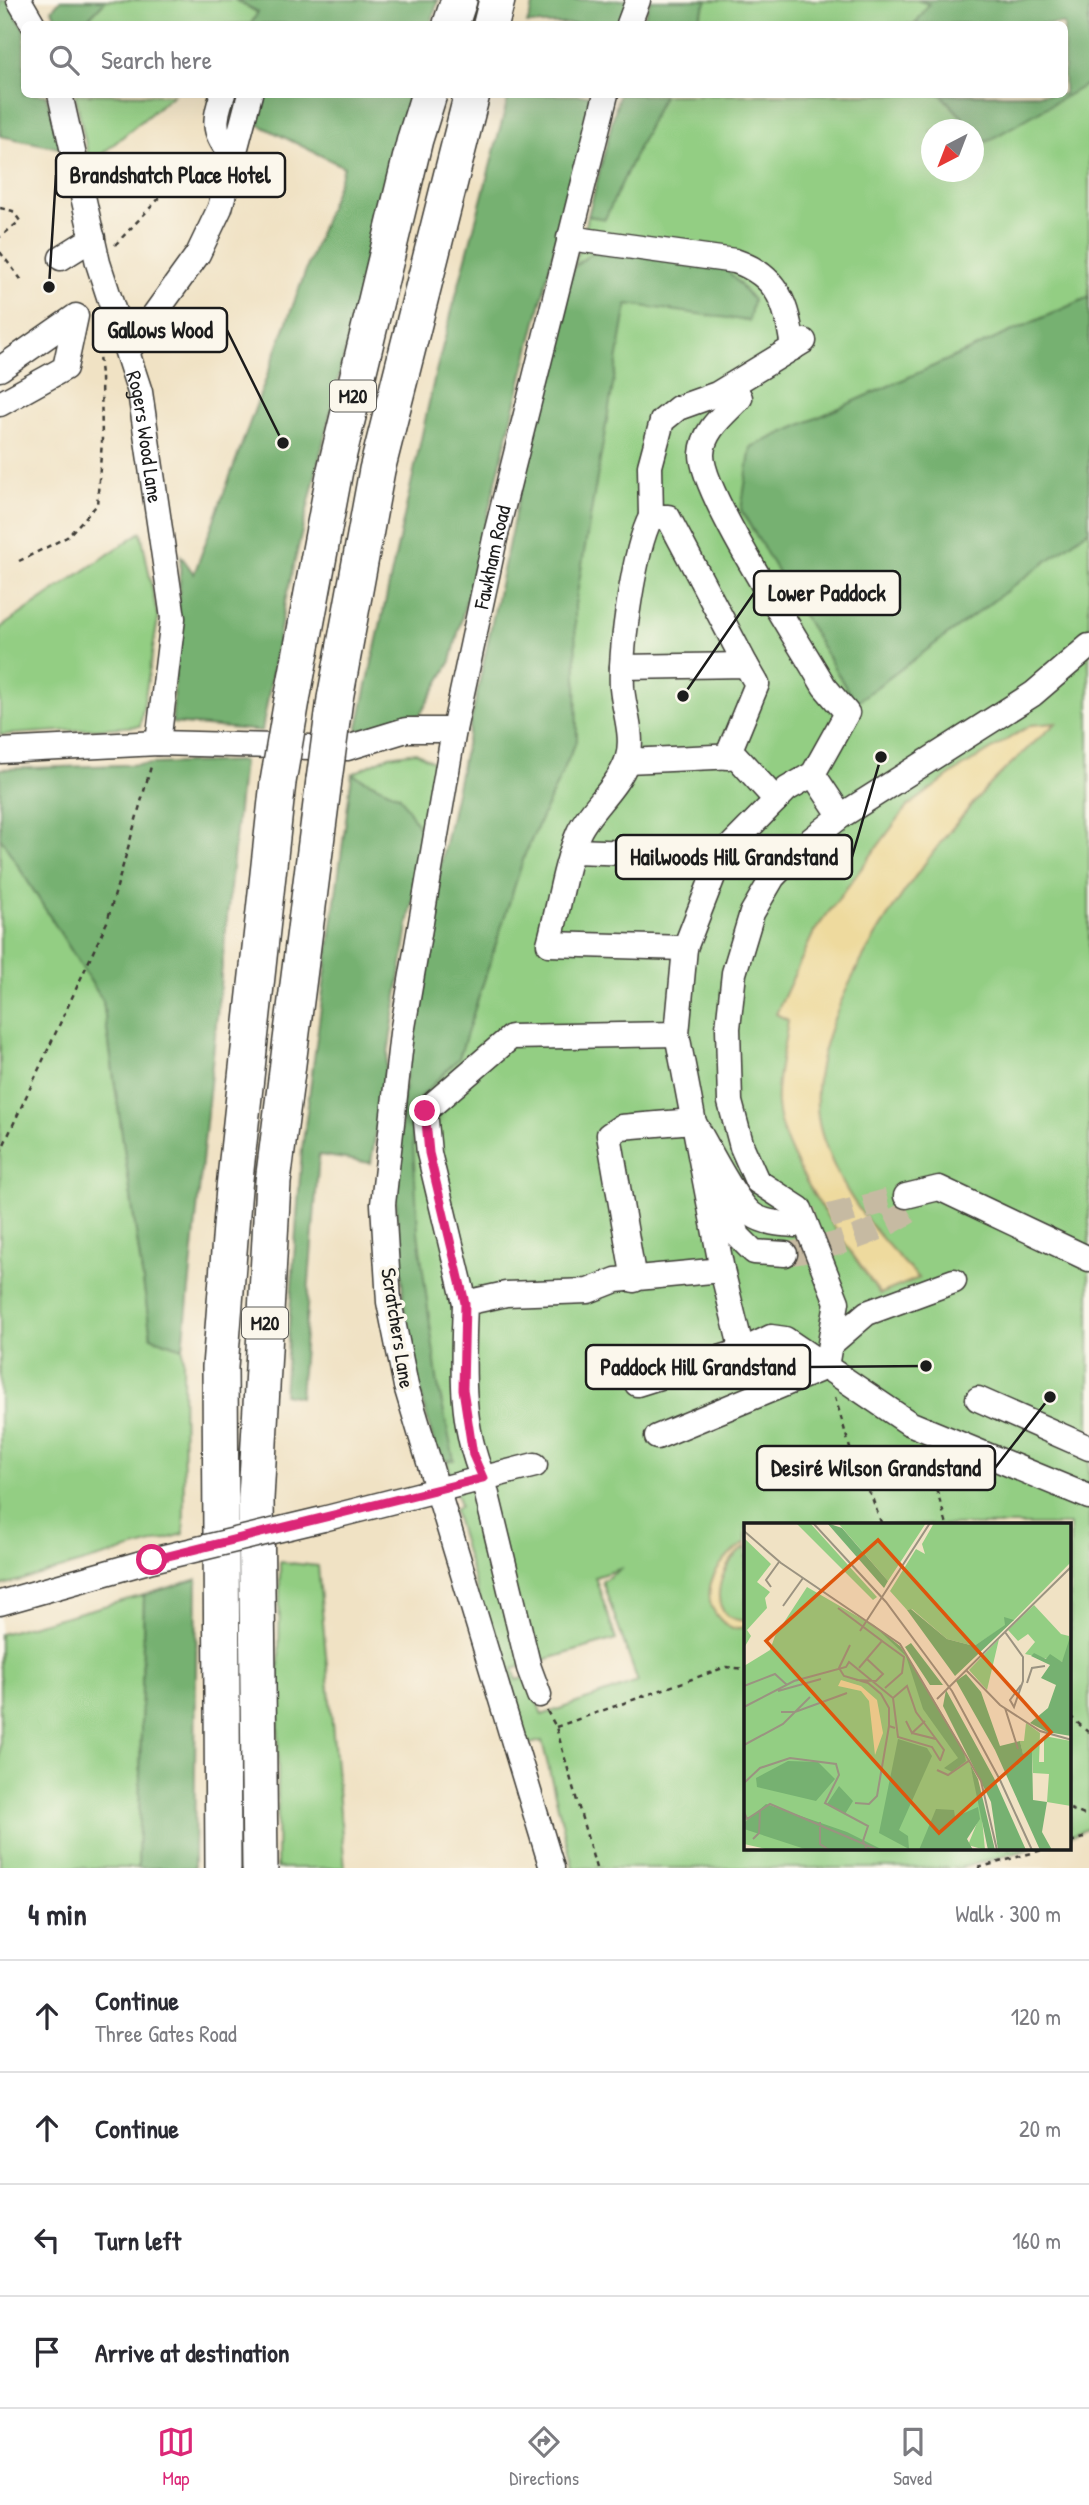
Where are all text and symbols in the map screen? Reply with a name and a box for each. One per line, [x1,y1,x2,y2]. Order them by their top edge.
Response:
search box [21,21,1068,98]
icon: search [45,41,83,79]
text: Search here [101,42,212,77]
north arrow [921,119,984,182]
callout: Brandshatch Place Hotel [56,153,285,197]
text: Brandshatch Place Hotel [70,159,271,190]
callout: Gallows Wood [93,308,227,352]
text: Gallows Wood [107,314,213,345]
street label: Rogers Wood Lane [120,367,171,505]
road number: M20 [330,380,376,412]
street label: Fawkham Road [466,502,517,612]
callout: Lower Paddock [754,571,900,615]
text: Lower Paddock [768,577,886,608]
callout: Hailwoods Hill Grandstand [616,835,852,879]
text: Hailwoods Hill Grandstand [630,841,838,872]
route end [409,1095,440,1126]
street label: Scratchers Lane [374,1266,422,1390]
road number: M20 [242,1308,288,1338]
callout: Paddock Hill Grandstand [586,1345,810,1389]
text: Paddock Hill Grandstand [600,1351,796,1382]
callout: Desiré Wilson Grandstand [757,1446,995,1490]
text: Desiré Wilson Grandstand [771,1452,981,1483]
inset map [744,1523,1072,1850]
route start [136,1544,167,1575]
text: 4 min [28,1894,87,1934]
text: Walk · 300 m [955,1898,1061,1929]
text: Continue [95,1983,179,2018]
icon: ahead [28,1997,66,2035]
text: 120 m [1011,2001,1061,2032]
text: Three Gates Road [95,2018,237,2049]
icon: ahead [28,2109,66,2147]
text: Continue [95,2111,179,2146]
text: 20 m [1019,2113,1061,2144]
icon: left [28,2221,66,2259]
text: Turn left [95,2223,181,2258]
text: 160 m [1012,2225,1061,2256]
icon: arrive [28,2333,66,2371]
text: Arrive at destination [95,2335,290,2370]
tab: Map [157,2423,195,2491]
tab: Directions [509,2423,579,2491]
tab: Saved [893,2423,932,2491]

